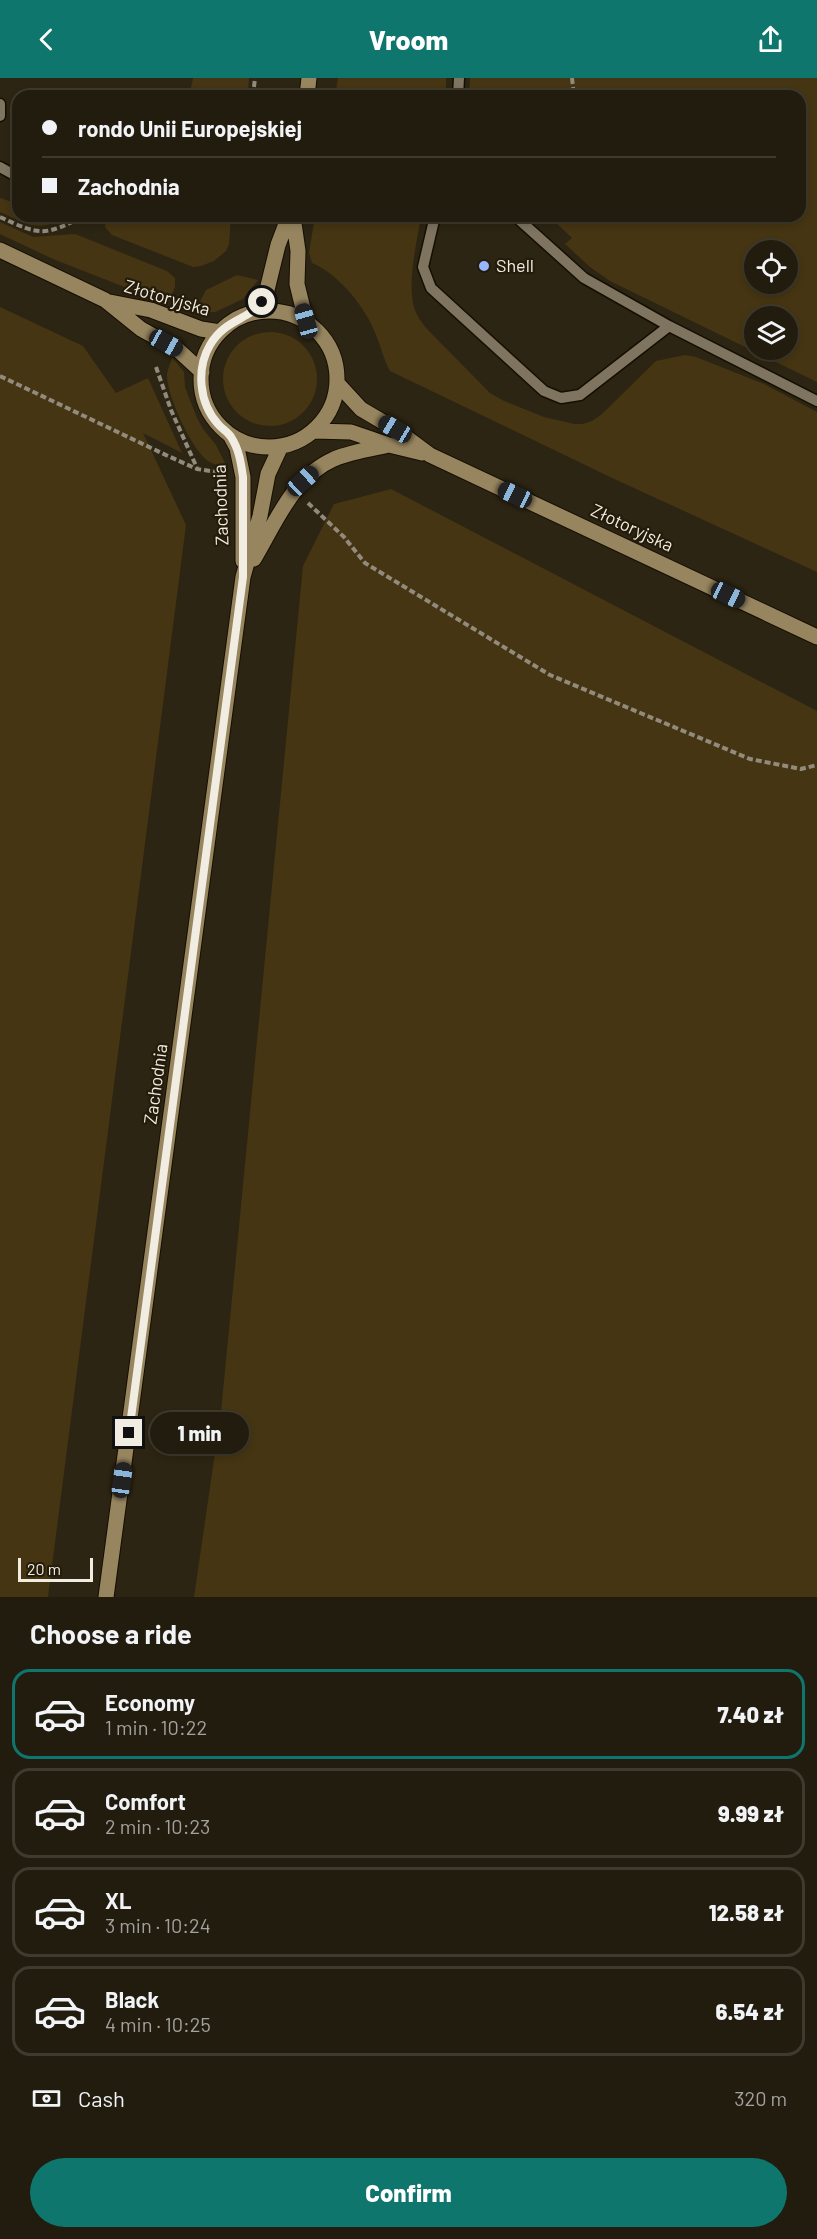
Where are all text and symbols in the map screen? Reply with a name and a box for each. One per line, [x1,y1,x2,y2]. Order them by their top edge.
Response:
icon: back [30,23,63,56]
text: Vroom [369,23,448,55]
icon: share [754,23,787,56]
text: rondo Unii Europejskiej [78,115,302,141]
text: Zachodnia [78,173,180,199]
map controls [744,240,798,360]
button: locate [744,240,798,294]
place label: Shell [496,254,534,276]
marker: Shell [477,259,491,273]
street label: Złotoryjska [122,274,213,320]
route start [248,288,275,315]
car [292,301,320,341]
button: layers [744,306,798,360]
car [146,326,186,360]
car [375,412,415,446]
car [284,462,322,500]
street label: Zachodnia [208,464,232,546]
car [495,479,535,511]
street label: Złotoryjska [588,498,677,556]
car [708,579,748,611]
street label: Zachodnia [138,1042,172,1126]
callout: 1 min [150,1412,249,1454]
route end [115,1419,142,1446]
text: 1 min [178,1421,221,1445]
car [111,1461,133,1499]
scale bar [18,1555,93,1582]
text: 20 m [27,1559,61,1578]
text: Choose a ride [30,1617,192,1649]
icon: car [33,1687,87,1741]
text: Economy [105,1689,195,1715]
text: 7.40 zł [717,1701,784,1727]
text: 1 min · 10:22 [105,1715,207,1739]
icon: car [33,1786,87,1840]
text: Comfort [105,1788,186,1814]
text: 9.99 zł [718,1800,784,1826]
text: 2 min · 10:23 [105,1814,210,1838]
icon: car [33,1885,87,1939]
text: XL [105,1887,131,1913]
text: 12.58 zł [709,1899,784,1925]
text: 3 min · 10:24 [105,1913,211,1937]
icon: car [33,1984,87,2038]
text: Black [105,1986,159,2012]
text: 6.54 zł [715,1998,784,2024]
text: 4 min · 10:25 [105,2012,211,2036]
icon: cash [30,2082,63,2115]
text: Cash [78,2085,125,2111]
text: 320 m [734,2086,787,2110]
button: Confirm [30,2158,787,2227]

